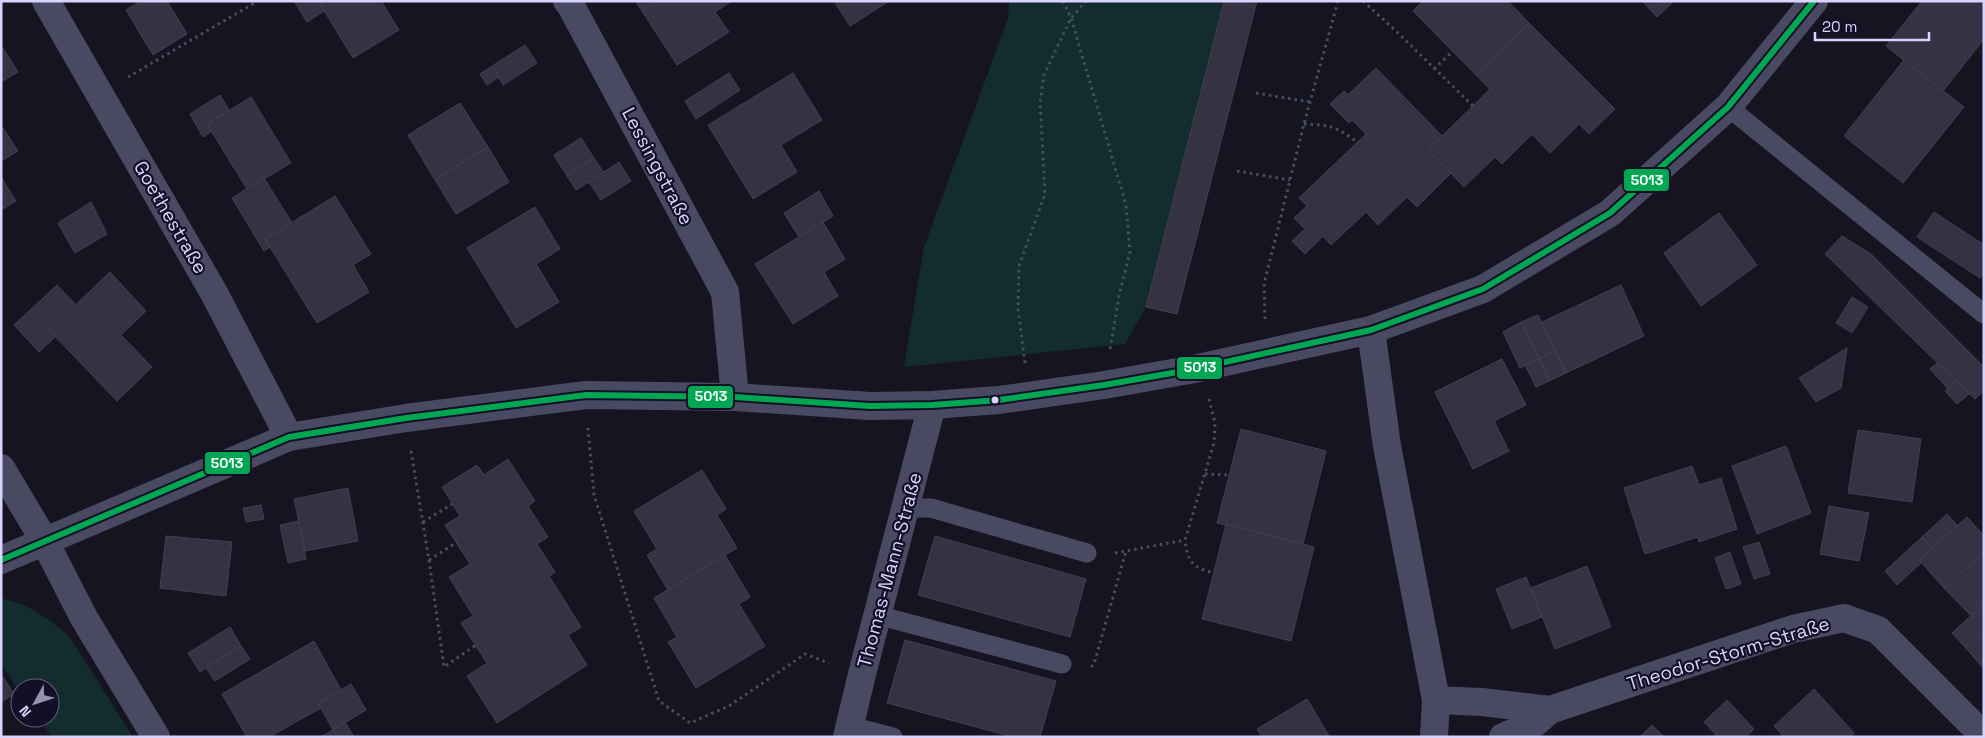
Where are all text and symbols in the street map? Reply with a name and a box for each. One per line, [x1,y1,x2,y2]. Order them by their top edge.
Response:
scale bar [1815,10,1929,42]
text: 20 m [1822,17,1857,36]
street label: Lessingstraße [616,103,699,229]
street label: Goethestraße [128,156,213,278]
line badge: 5013 [1623,168,1670,192]
text: 5013 [1631,171,1663,189]
line badge: 5013 [1176,356,1223,380]
text: 5013 [1184,358,1216,376]
line badge: 5013 [687,385,734,409]
text: 5013 [695,387,727,405]
unlabelled marker [990,395,1000,405]
line badge: 5013 [204,451,251,475]
text: 5013 [211,454,243,472]
street label: Thomas-Mann-Straße [851,470,928,670]
street label: Theodor-Storm-Straße [1624,611,1832,696]
north arrow [10,678,60,728]
text: N [15,702,35,721]

